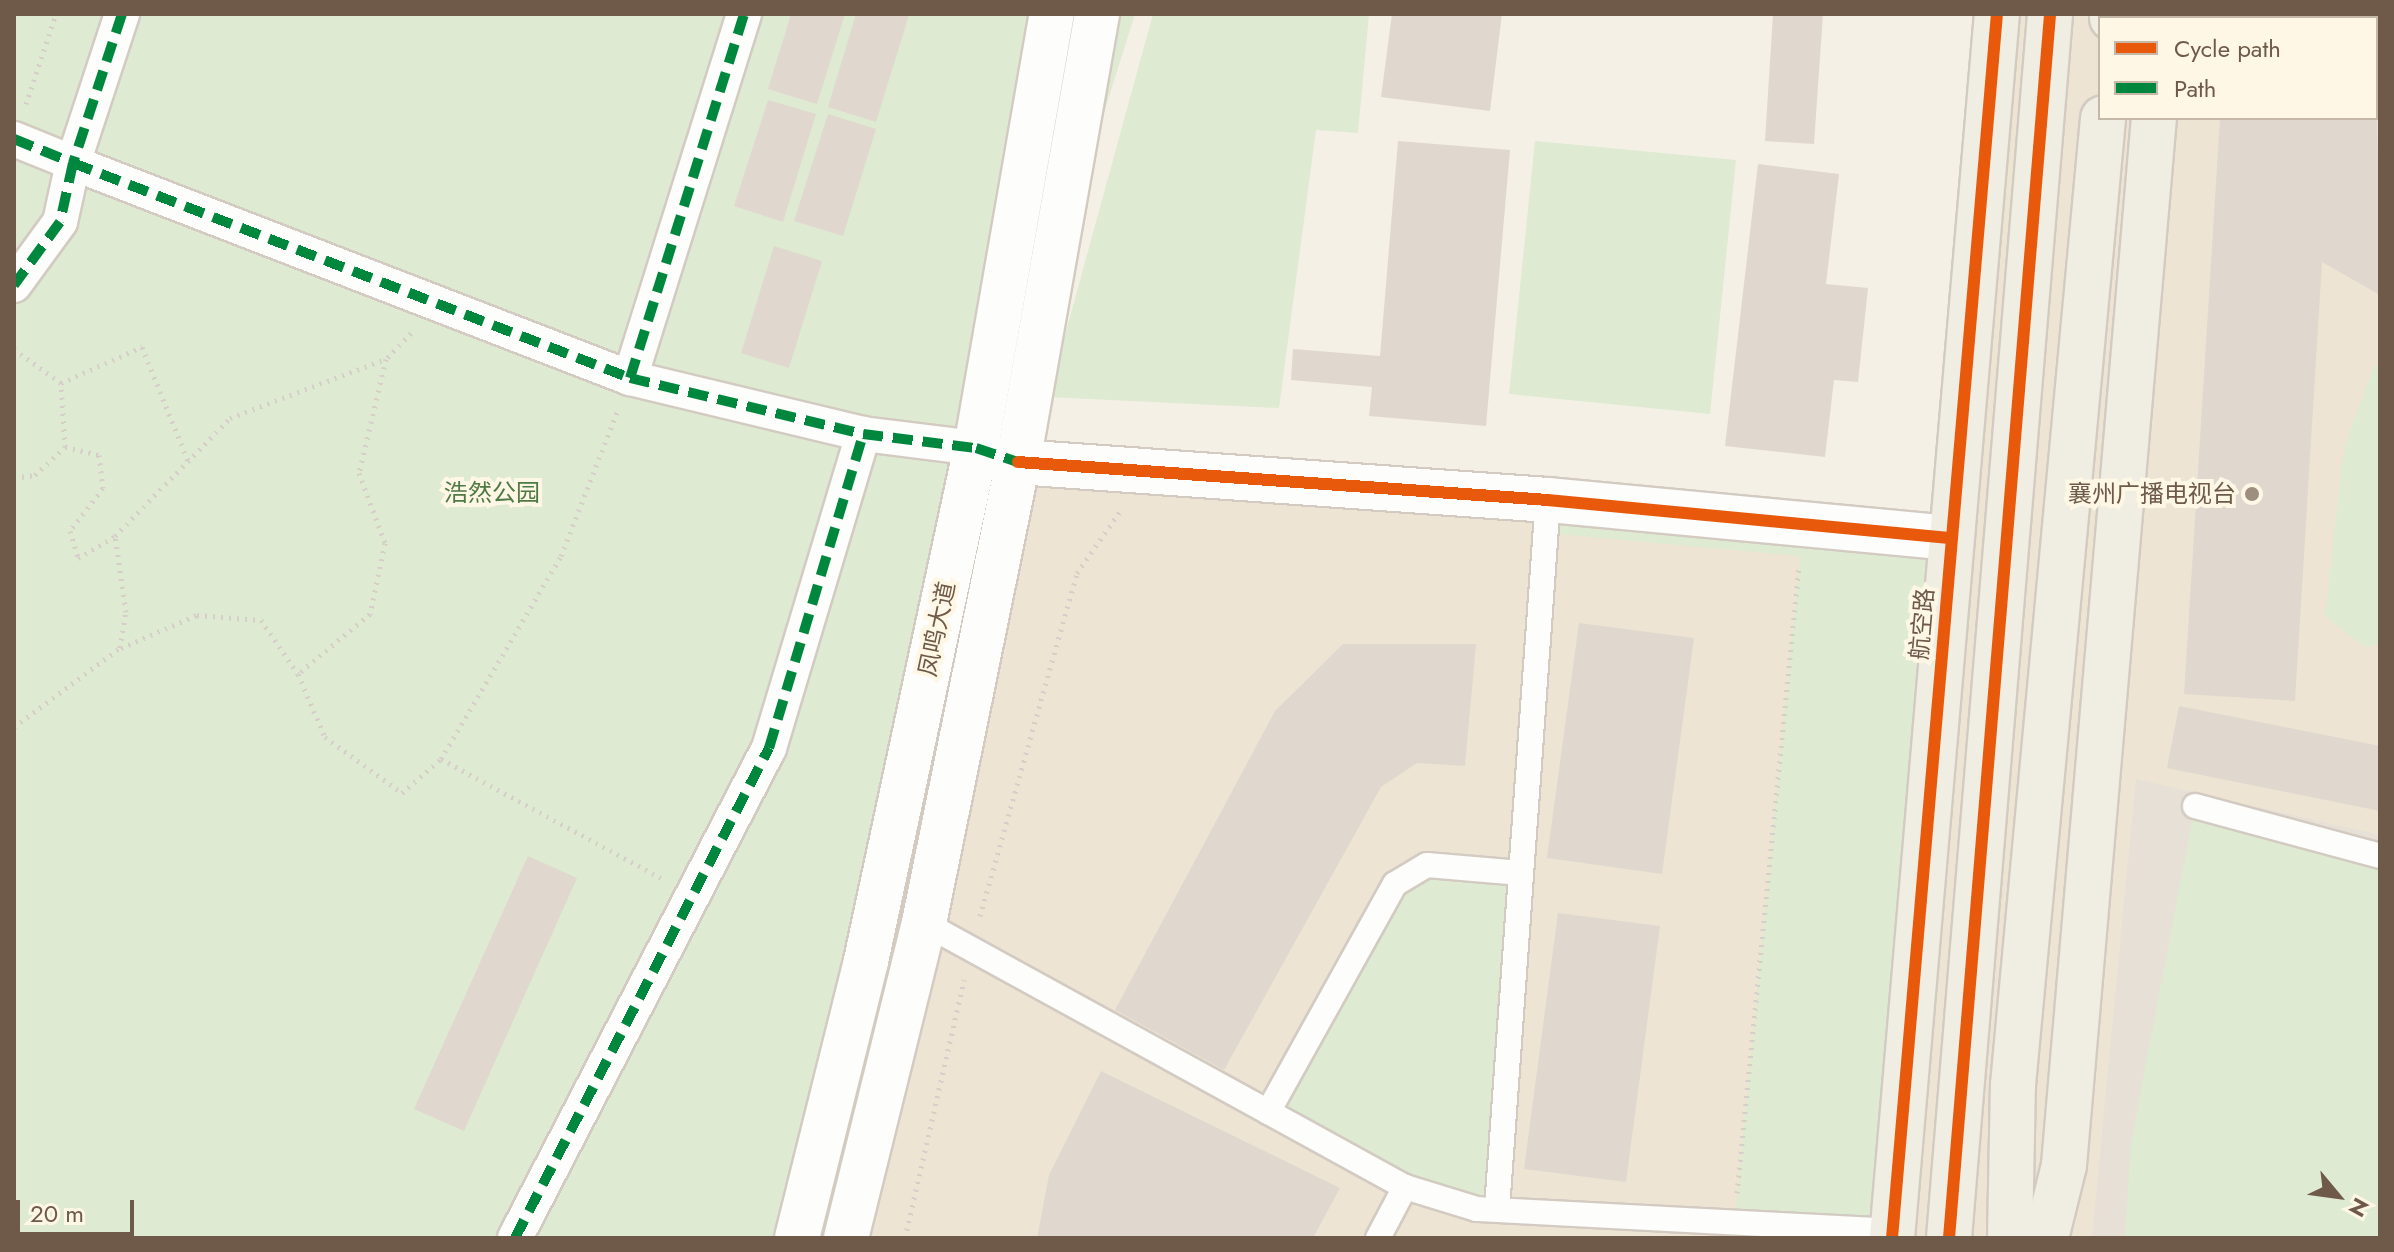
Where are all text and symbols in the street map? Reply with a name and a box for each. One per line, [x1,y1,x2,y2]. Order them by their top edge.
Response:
legend [2098,16,2378,120]
text: Cycle path [2174,31,2281,66]
text: Path [2174,71,2216,106]
park label: 浩然公园 [444,479,540,507]
place label: 襄州广播电视台 [2068,480,2236,508]
marker: 襄州广播电视台 [2243,485,2261,503]
street label: 凤鸣大道 [913,579,961,679]
street label: 航空路 [1905,587,1939,661]
north arrow [2298,1156,2378,1236]
scale bar [20,1184,138,1234]
text: N [2341,1192,2377,1223]
text: 20 m [30,1196,84,1231]

